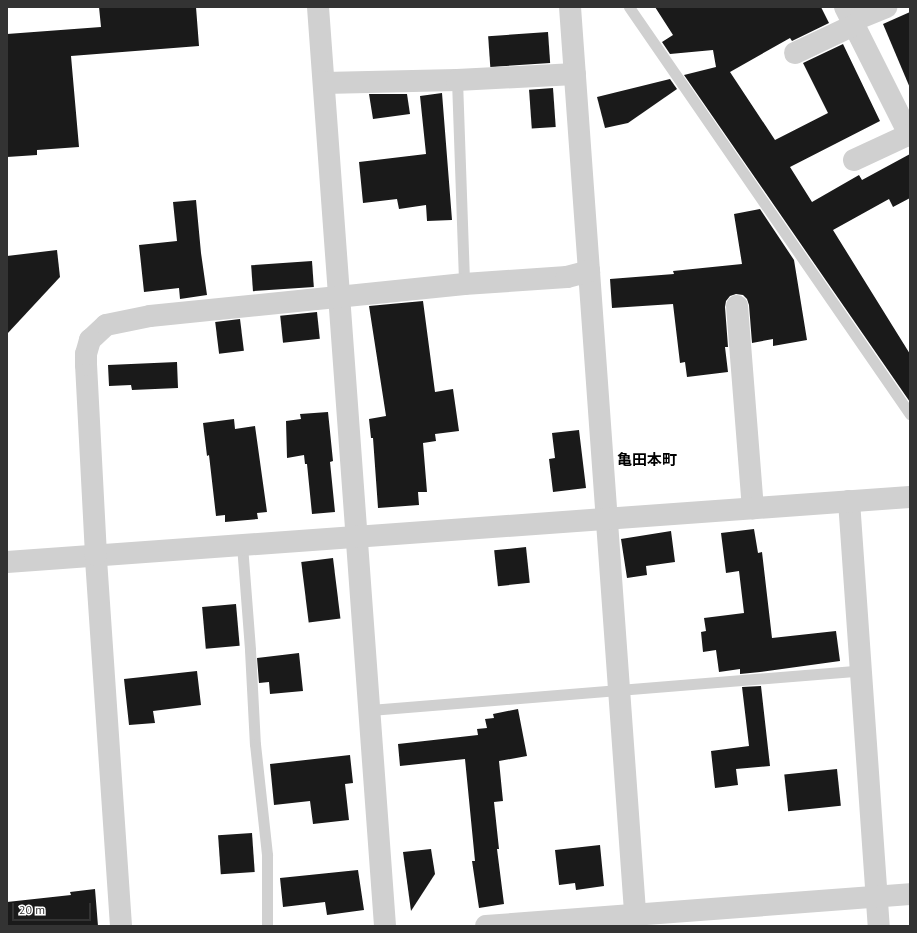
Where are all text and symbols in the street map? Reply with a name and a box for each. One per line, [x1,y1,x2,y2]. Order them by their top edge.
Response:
district label: 亀田本町 [617,451,677,469]
scale bar [14,895,93,921]
text: 20 m [19,902,45,917]

